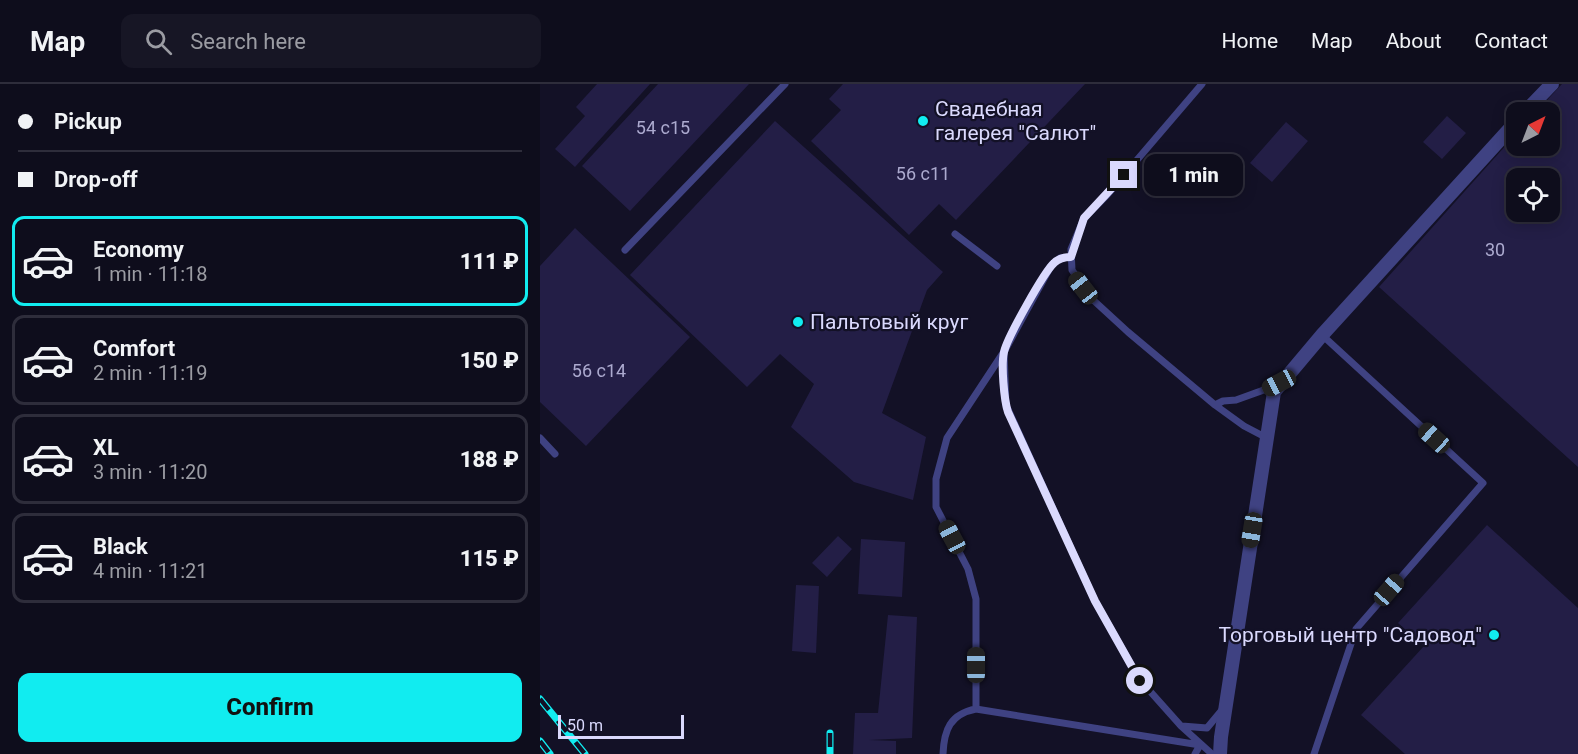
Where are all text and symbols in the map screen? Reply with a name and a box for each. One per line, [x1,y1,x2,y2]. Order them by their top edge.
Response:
search box [121,14,541,68]
text: Map [30,25,85,58]
icon: search [142,25,175,58]
text: Search here [190,29,306,54]
text: Home [1222,29,1278,53]
text: Map [1311,29,1353,53]
text: About [1386,29,1442,53]
text: Contact [1475,29,1548,53]
place label: Свадебная галерея "Салют" [935,97,1096,145]
north arrow [1506,102,1560,156]
map controls [1506,102,1560,222]
text: Pickup [54,109,122,134]
marker: Свадебная галерея "Салют" [916,114,930,128]
house number: 54 с15 [636,117,690,138]
callout: 1 min [1145,154,1244,196]
route end [1110,161,1137,188]
house number: 56 с11 [896,163,950,184]
text: 1 min [1168,163,1219,187]
text: Drop-off [54,167,138,192]
button: locate [1506,168,1560,222]
icon: car [21,234,75,288]
text: Economy [93,237,184,262]
house number: 30 [1485,239,1505,260]
text: 111 ₽ [460,249,519,274]
text: 1 min · 11:18 [93,262,208,286]
car [1065,268,1101,308]
place label: Пальтовый круг [810,310,968,334]
marker: Пальтовый круг [791,315,805,329]
icon: car [21,333,75,387]
text: Comfort [93,336,175,361]
text: 150 ₽ [460,348,519,373]
house number: 56 с14 [572,360,626,381]
text: 2 min · 11:19 [93,361,208,385]
car [1259,367,1299,399]
car [1415,419,1453,457]
icon: car [21,432,75,486]
text: XL [93,435,119,460]
text: 188 ₽ [460,447,519,472]
text: 3 min · 11:20 [93,460,208,484]
car [1240,511,1264,549]
car [936,517,968,557]
icon: car [21,531,75,585]
text: Black [93,534,148,559]
text: 115 ₽ [460,546,519,571]
text: 4 min · 11:21 [93,559,208,583]
car [1370,571,1408,609]
place label: Торговый центр "Садовод" [1219,623,1482,647]
marker: Торговый центр "Садовод" [1487,628,1501,642]
car [967,647,985,683]
route start [1126,667,1153,694]
button: Confirm [18,673,522,742]
scale bar [558,712,684,740]
text: 50 m [567,716,603,735]

